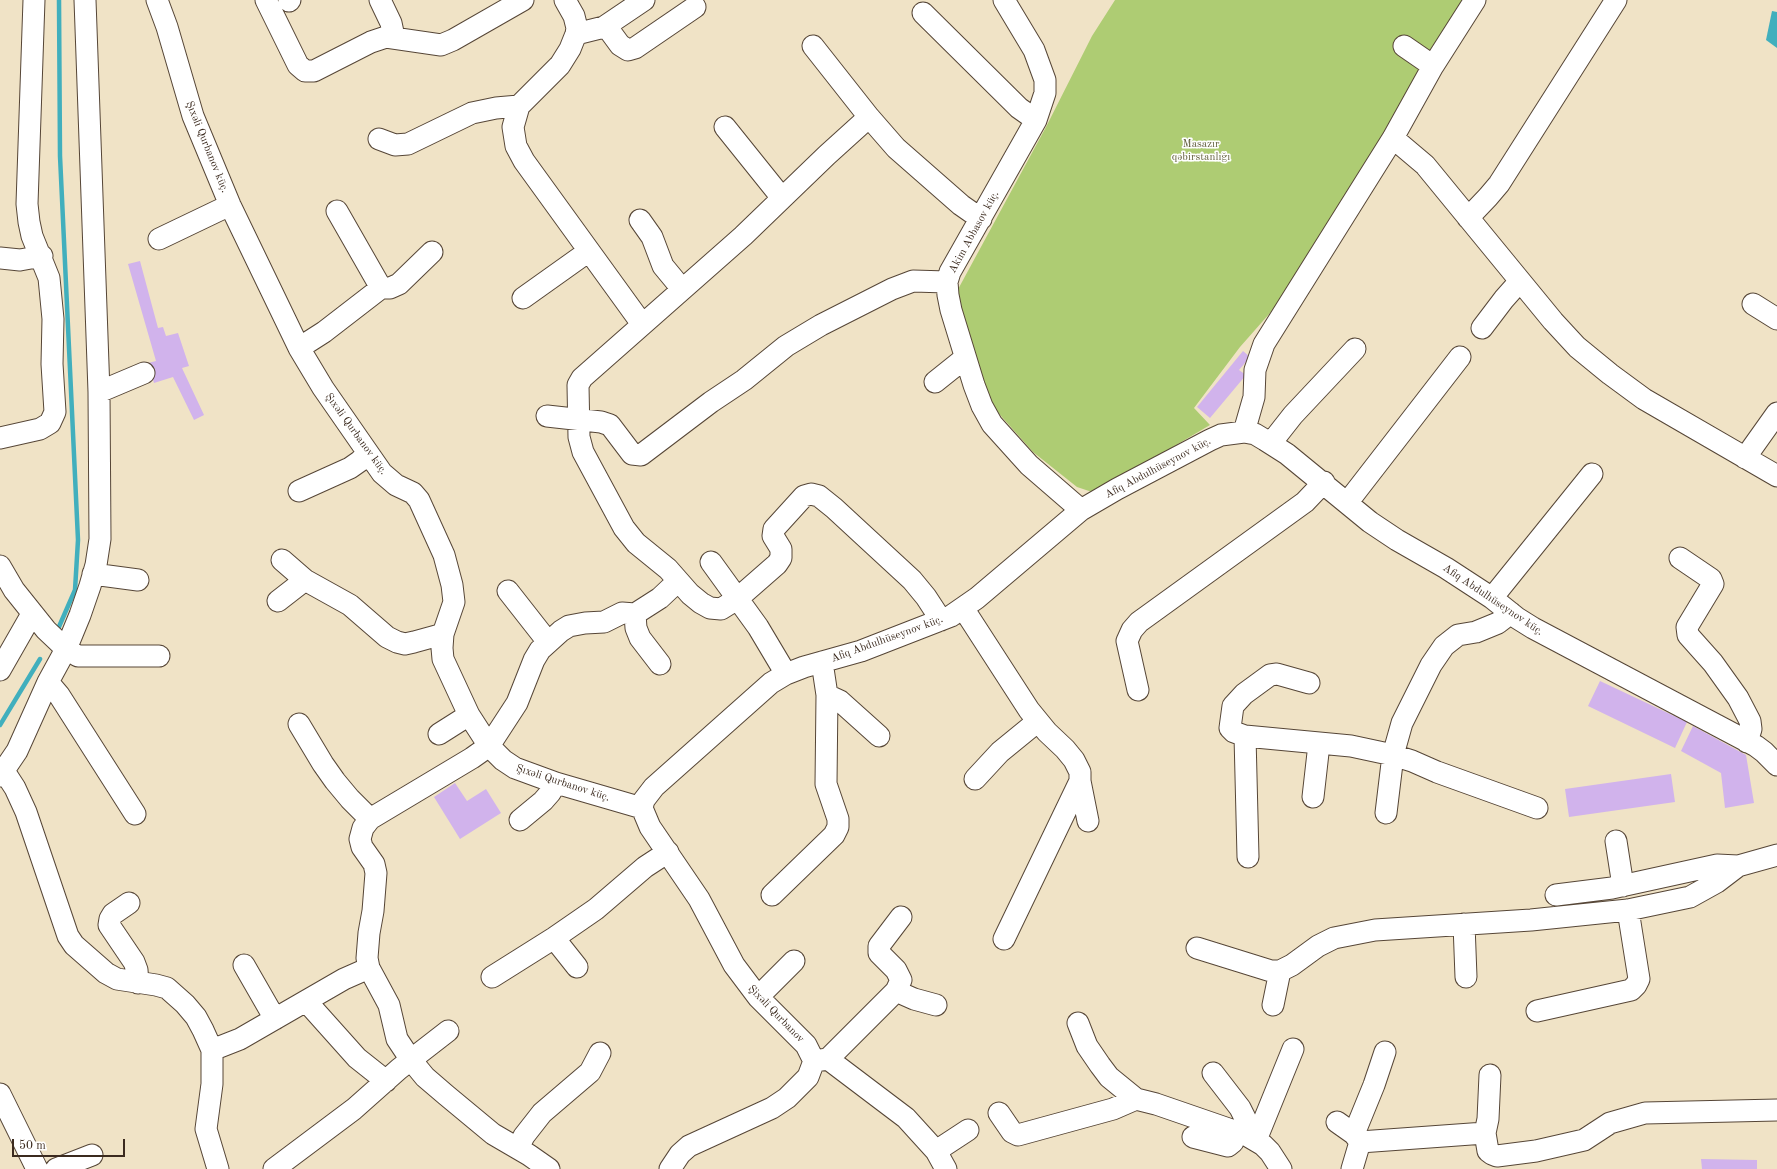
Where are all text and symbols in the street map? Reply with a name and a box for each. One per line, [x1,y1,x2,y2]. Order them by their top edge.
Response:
street label: Şıxəli Qurbanov küç. [183,99,231,195]
park label: Masazır qəbirstanlığı [1172,137,1230,163]
street label: Akim Abbasov küç. [946,188,1002,276]
street label: Şıxəli Qurbanov küç. [322,391,390,477]
street label: Afiq Abdulhüseynov küç. [1103,434,1213,502]
street label: Afiq Abdulhüseynov küç. [1440,561,1546,639]
street label: Afiq Abdulhüseynov küç. [829,613,945,665]
street label: Şıxəli Qurbanov küç. [514,762,612,804]
street label: Şixəli Qurbanov [745,982,807,1046]
scale bar [14,1131,127,1157]
text: 50 m [19,1140,46,1152]

